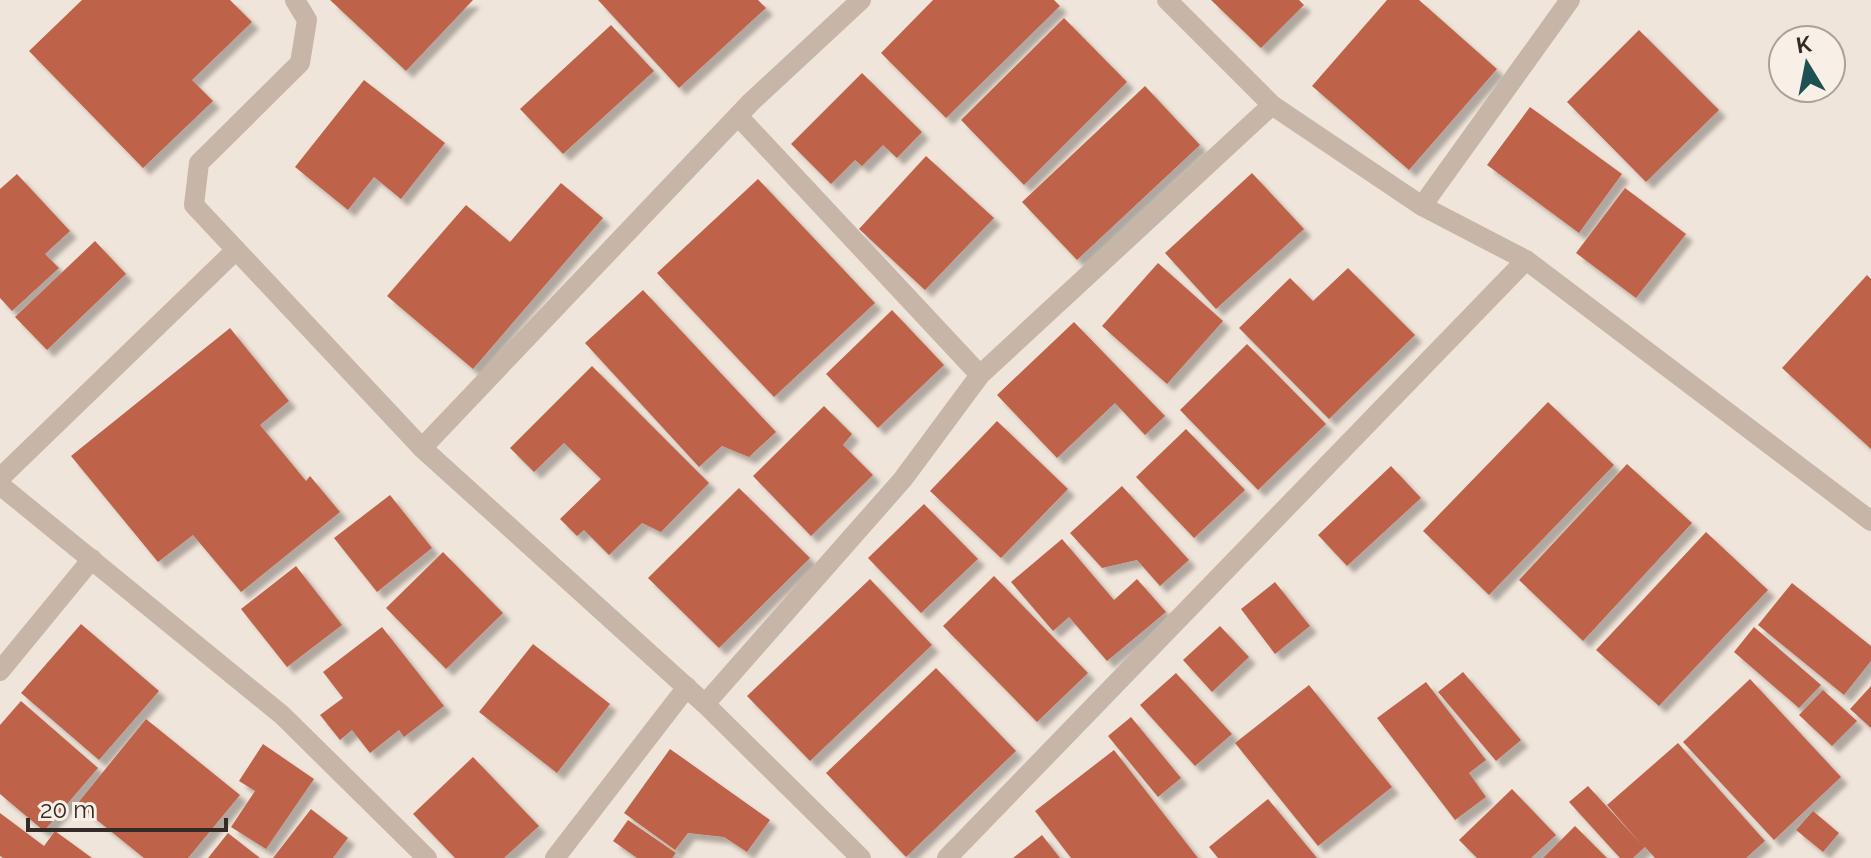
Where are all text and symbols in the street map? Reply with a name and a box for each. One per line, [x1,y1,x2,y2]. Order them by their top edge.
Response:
north arrow [1767,24,1847,104]
text: K [1794,30,1813,58]
scale bar [28,782,226,832]
text: 20 m [40,795,95,824]

